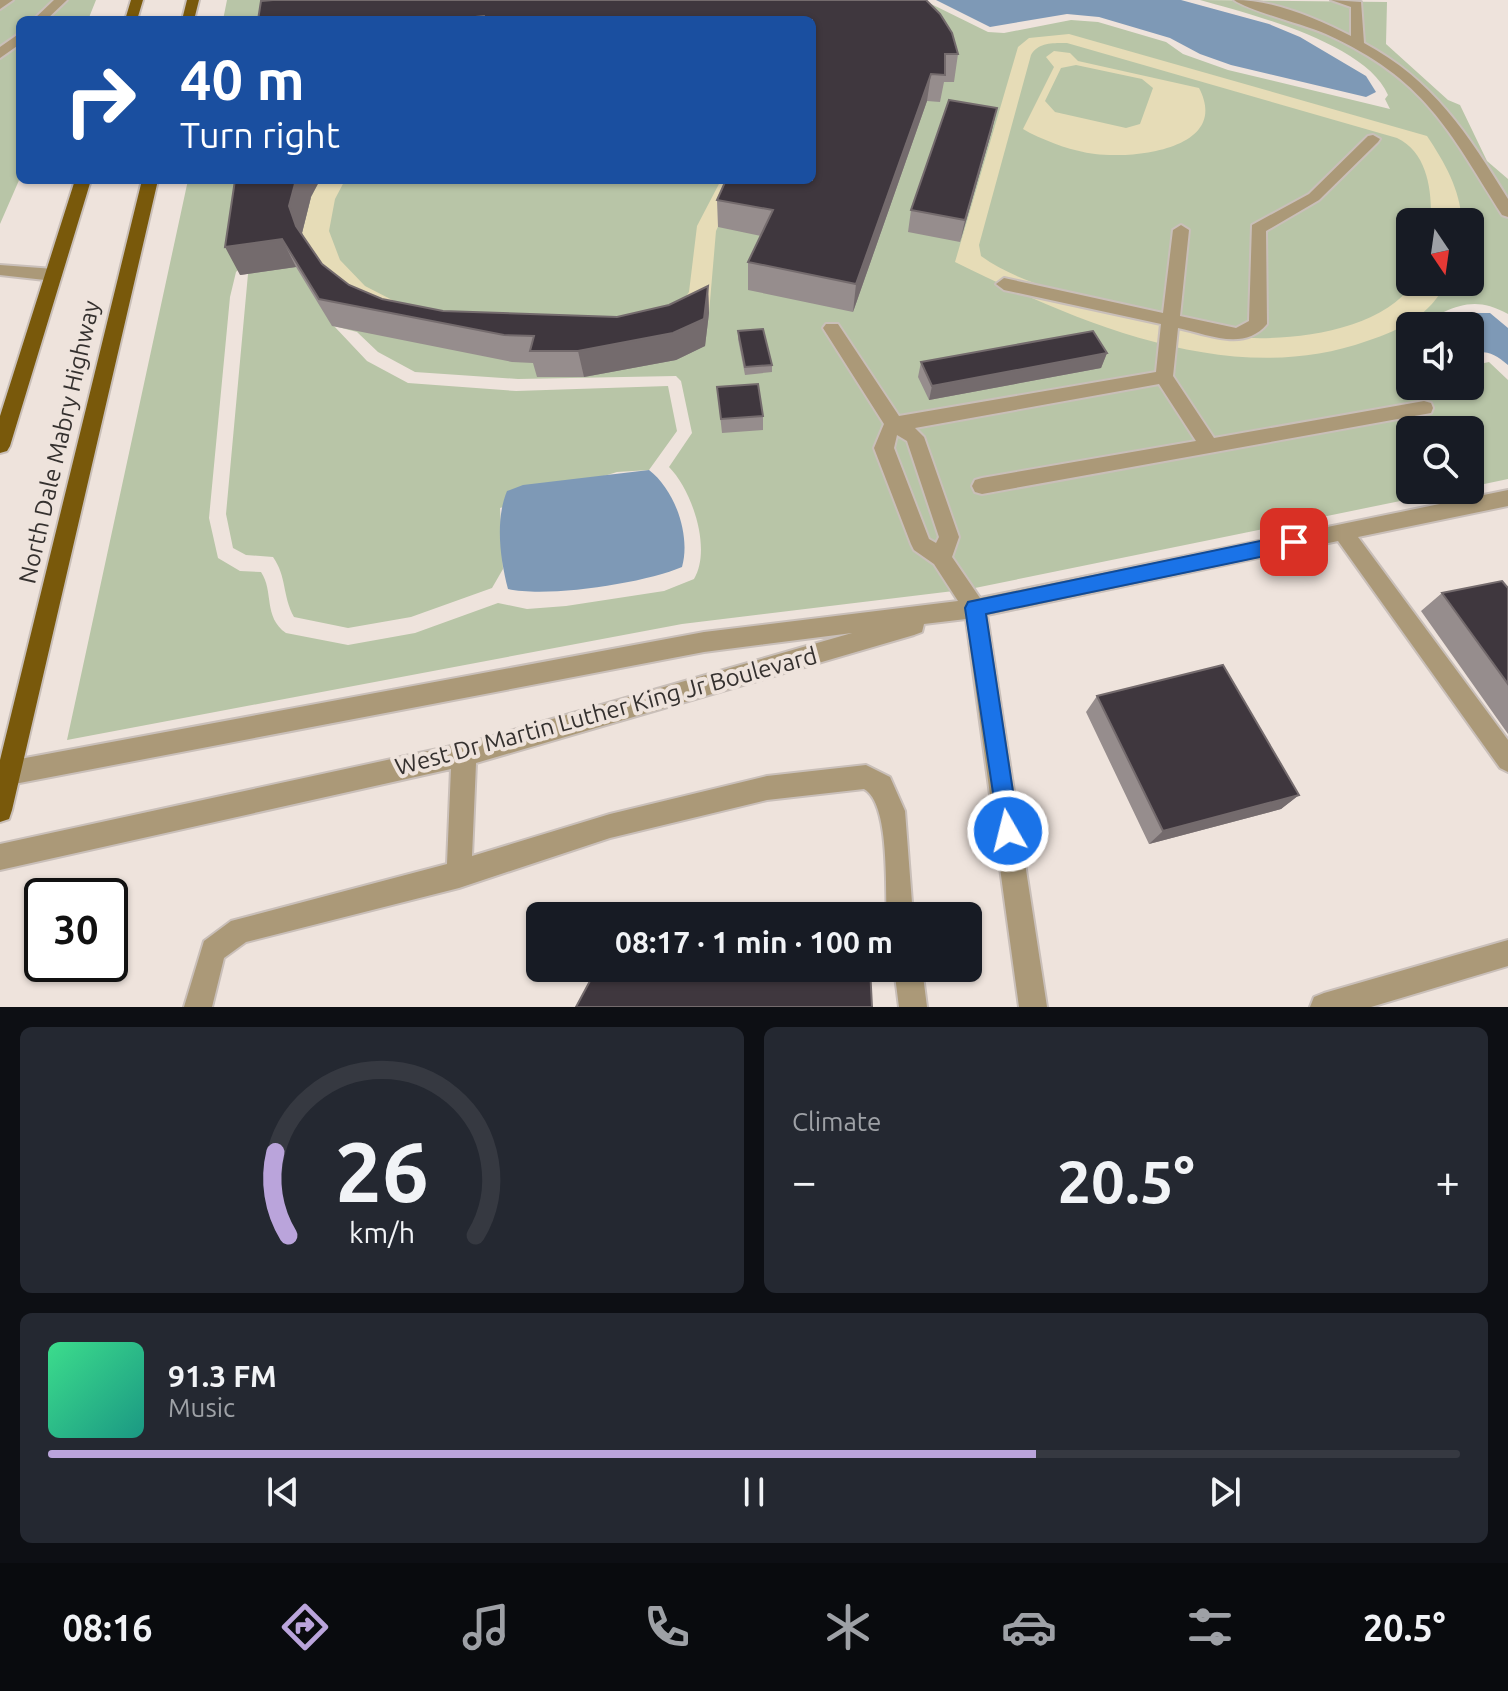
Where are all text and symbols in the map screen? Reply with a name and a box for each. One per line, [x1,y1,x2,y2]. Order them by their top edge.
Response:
icon: right [48,48,152,152]
text: 40 m [180,48,305,111]
text: Turn right [180,114,340,155]
north arrow [1396,208,1484,296]
map controls [1396,208,1484,504]
street label: North Dale Mabry Highway [13,297,105,586]
button: sound [1396,312,1484,400]
button: search [1396,416,1484,504]
pin [1260,508,1328,576]
icon: arrive [1272,520,1316,564]
street label: West Dr Martin Luther King Jr Boulevard [392,642,820,780]
position arrow [966,789,1050,873]
speed limit sign: 30 [24,878,128,982]
text: 08:17 · 1 min · 100 m [615,925,893,959]
text: Climate [792,1107,881,1136]
text: 26 [335,1124,429,1218]
text: 20.5° [1057,1147,1195,1214]
text: − [792,1156,817,1205]
text: + [1435,1156,1460,1205]
text: km/h [349,1216,415,1248]
text: 91.3 FM [168,1359,277,1393]
text: Music [168,1393,235,1422]
icon: previous [261,1470,305,1514]
icon: pause [732,1470,776,1514]
icon: next [1203,1470,1247,1514]
icon: directions [277,1599,333,1655]
icon: music [458,1599,514,1655]
icon: phone [639,1599,695,1655]
icon: climate [820,1599,876,1655]
icon: car [1001,1599,1057,1655]
icon: filters [1182,1599,1238,1655]
text: 08:16 [62,1607,153,1648]
text: 20.5° [1363,1607,1445,1648]

